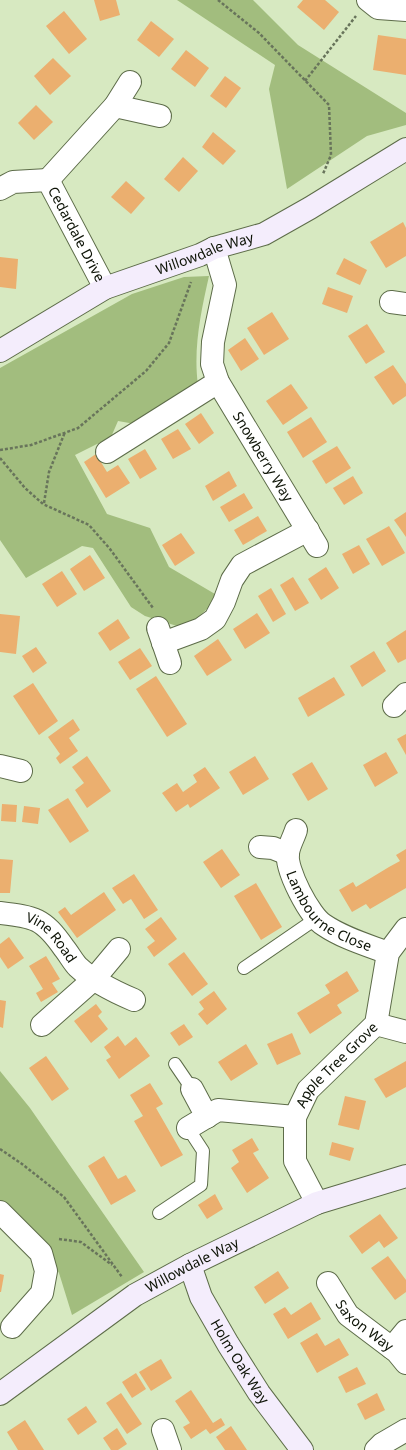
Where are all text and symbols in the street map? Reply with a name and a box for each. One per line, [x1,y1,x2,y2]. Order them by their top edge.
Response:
street label: Cedardale Drive [44,183,110,285]
street label: Willowdale Way [153,227,256,279]
street label: Snowberry Way [229,408,298,506]
street label: Lambourne Close [282,868,375,955]
street label: Vine Road [24,907,82,966]
street label: Apple Tree Grove [291,1017,382,1111]
street label: Willowdale Way [142,1232,243,1297]
street label: Saxon Way [332,1296,399,1356]
street label: Holm Oak Way [207,1315,274,1408]

